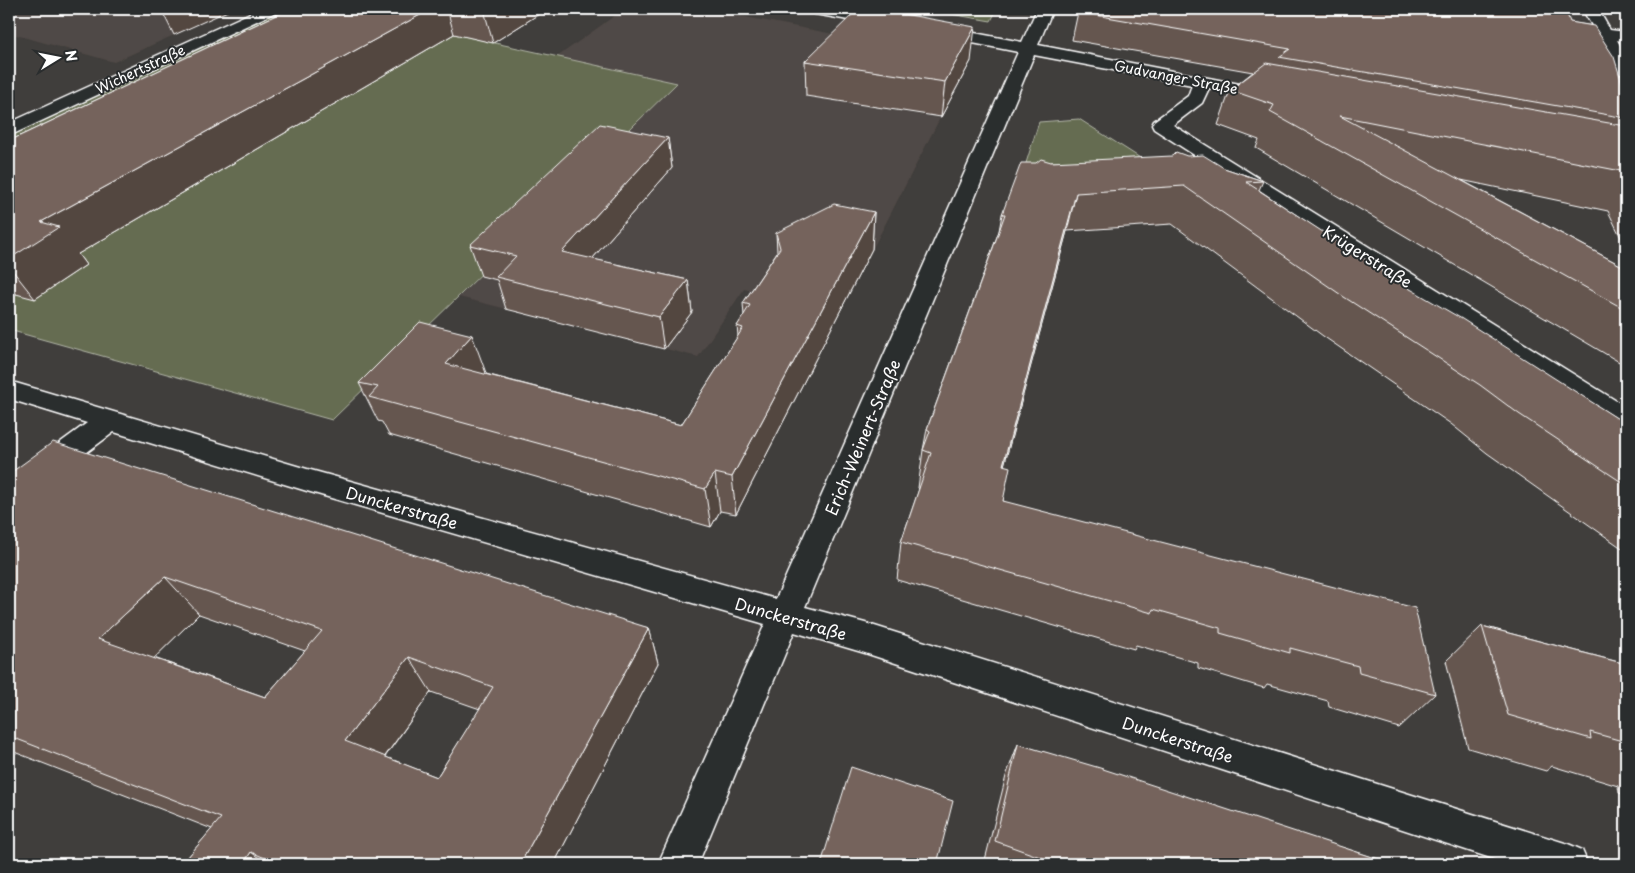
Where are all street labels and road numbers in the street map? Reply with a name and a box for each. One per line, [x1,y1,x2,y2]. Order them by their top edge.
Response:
street label: Wichertstraße [92,39,188,99]
street label: Gudvanger Straße [1112,55,1240,99]
street label: Krügerstraße [1319,219,1417,293]
street label: Erich-Weinert-Straße [818,355,906,519]
street label: Dunckerstraße [343,480,461,534]
street label: Dunckerstraße [732,591,850,645]
street label: Dunckerstraße [1120,710,1236,768]

